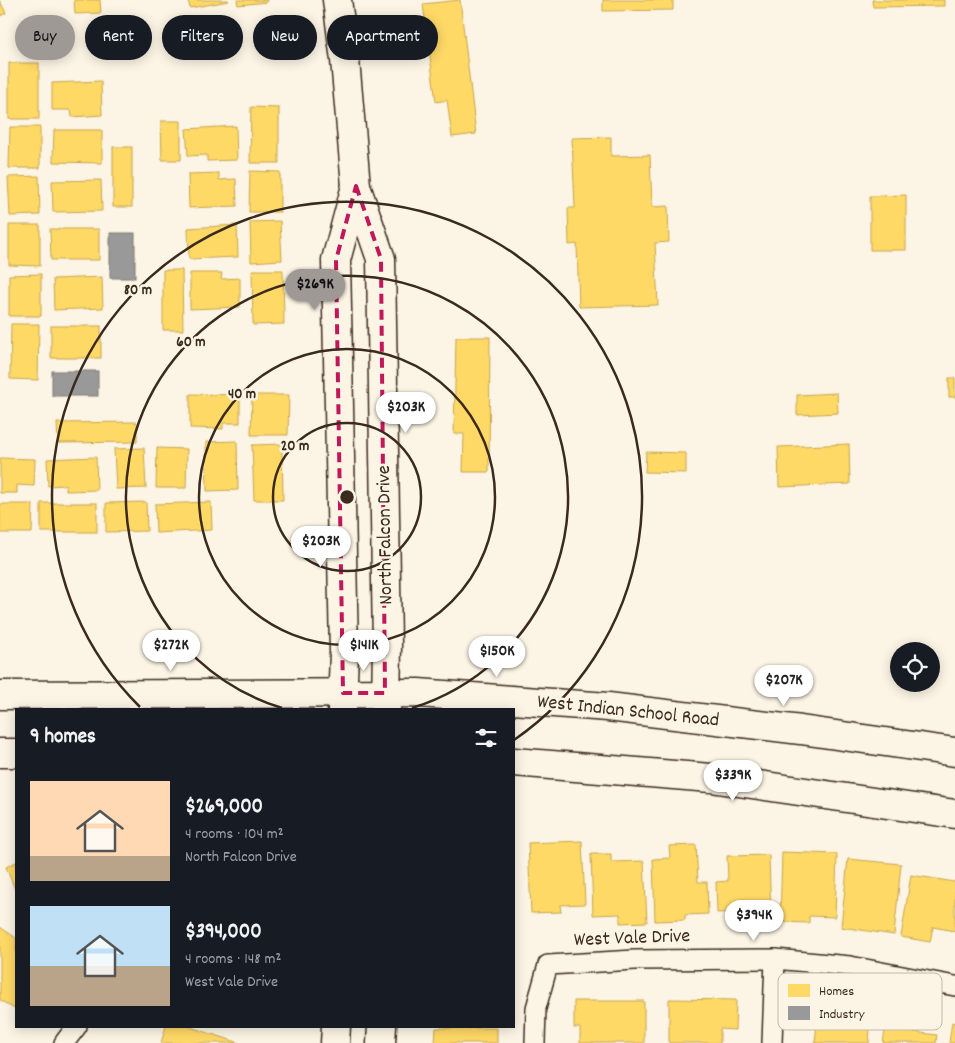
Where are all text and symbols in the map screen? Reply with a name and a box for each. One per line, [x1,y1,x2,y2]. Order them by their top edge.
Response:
chip: Buy [15,15,75,60]
chip: Rent [85,15,152,60]
chip: Filters [162,15,243,60]
chip: New [253,15,317,60]
chip: Apartment [327,15,438,60]
pin: $269K [280,268,350,311]
text: $269K [296,273,334,296]
text: 80 m [124,280,152,302]
text: 60 m [176,332,206,354]
text: 40 m [228,384,256,406]
pin: $203K [371,392,441,434]
text: $203K [387,396,425,419]
text: 20 m [281,436,309,458]
street label: North Falcon Drive [371,465,401,605]
centre of rings [338,488,356,506]
pin: $203K [286,526,356,568]
text: $203K [302,530,340,553]
pin: $272K [136,630,206,672]
pin: $141K [329,630,399,672]
text: $272K [153,634,189,657]
text: $141K [349,634,379,657]
pin: $150K [462,636,532,678]
text: $150K [479,640,515,663]
map controls [890,642,940,692]
button: locate [890,642,940,692]
pin: $207K [749,664,819,707]
text: $207K [765,669,803,692]
street label: West Indian School Road [536,689,720,735]
text: 9 homes [30,723,96,753]
icon: filters [472,724,500,752]
pin: $339K [698,760,768,802]
text: $339K [714,764,752,787]
text: $269,000 [185,793,263,823]
icon: home [70,801,130,861]
text: 4 rooms · 104 m² [185,823,284,846]
text: North Falcon Drive [185,846,297,869]
pin: $394K [719,900,789,942]
text: $394K [736,904,772,927]
text: $394,000 [185,918,262,948]
street label: West Vale Drive [573,923,691,955]
icon: home [70,926,130,986]
text: 4 rooms · 148 m² [185,948,281,971]
text: West Vale Drive [185,971,278,994]
legend [778,973,942,1030]
text: Homes [819,982,854,1002]
text: Industry [819,1005,865,1025]

